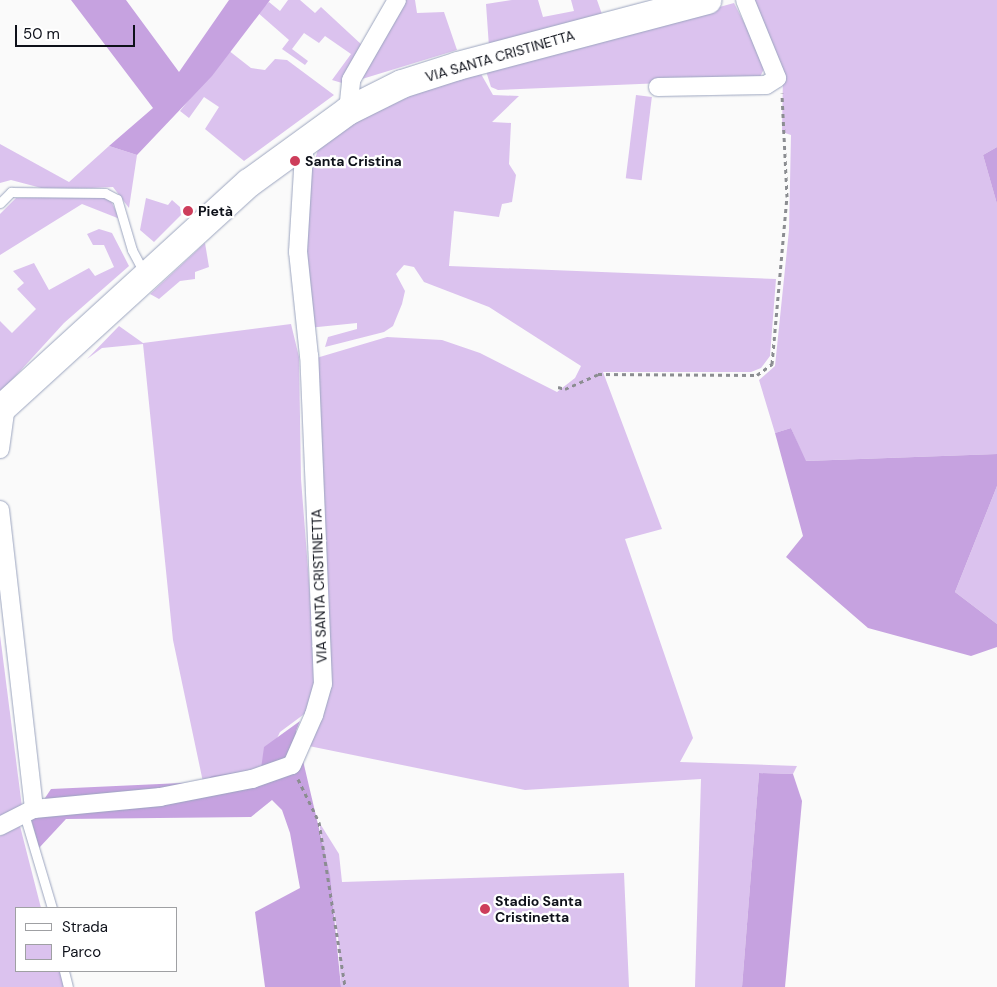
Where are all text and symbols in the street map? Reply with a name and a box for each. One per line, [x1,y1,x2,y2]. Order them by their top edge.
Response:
scale bar [18,15,138,47]
text: 50 m [23,24,60,44]
street label: VIA SANTA CRISTINETTA [423,27,577,85]
place label: Santa Cristina [305,153,402,169]
marker: Santa Cristina [289,155,301,167]
place label: Pietà [198,203,233,219]
marker: Pietà [182,205,194,217]
street label: VIA SANTA CRISTINETTA [308,508,330,664]
place label: Stadio Santa Cristinetta [495,893,582,926]
marker: Stadio Santa Cristinetta [479,903,491,915]
legend [15,907,178,972]
text: Strada [62,917,108,937]
text: Parco [62,942,101,962]

